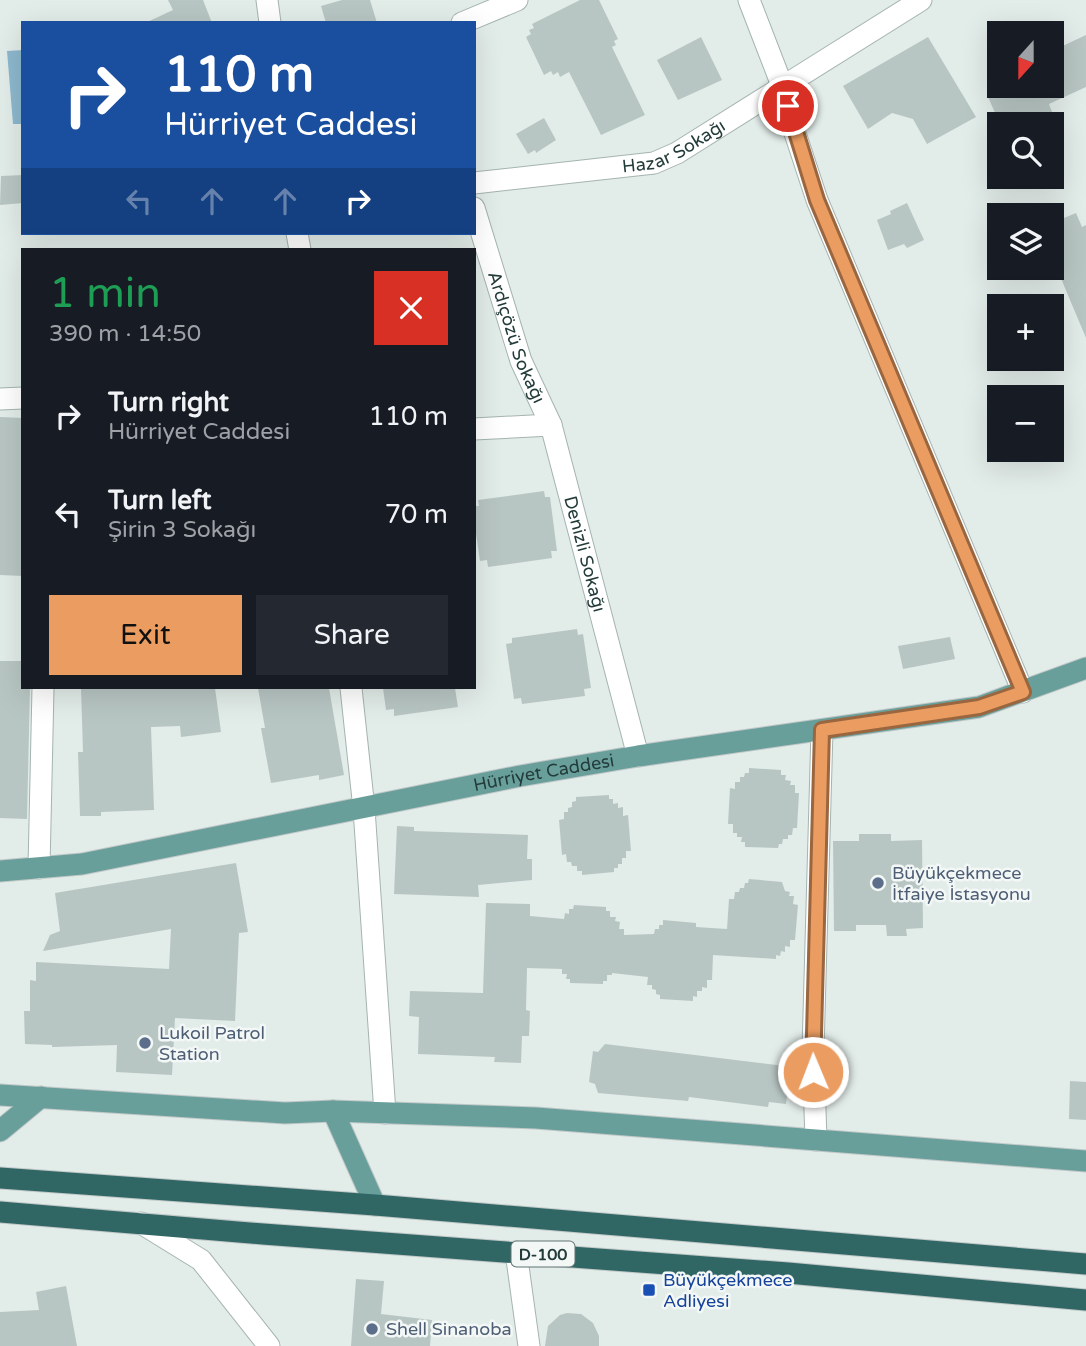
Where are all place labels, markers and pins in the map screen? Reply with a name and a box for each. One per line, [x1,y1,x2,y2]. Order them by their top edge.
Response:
pin [758,76,818,136]
place label: Büyükçekmece İtfaiye İstasyonu [892,862,1031,905]
marker: Büyükçekmece İtfaiye İstasyonu [870,875,886,891]
place label: Lukoil Patrol Station [159,1022,265,1065]
marker: Lukoil Patrol Station [137,1035,153,1051]
place label: Büyükçekmece Adliyesi [663,1269,793,1312]
marker: Büyükçekmece Adliyesi [641,1282,657,1298]
place label: Shell Sinanoba [386,1318,512,1340]
marker: Shell Sinanoba [364,1321,380,1337]

